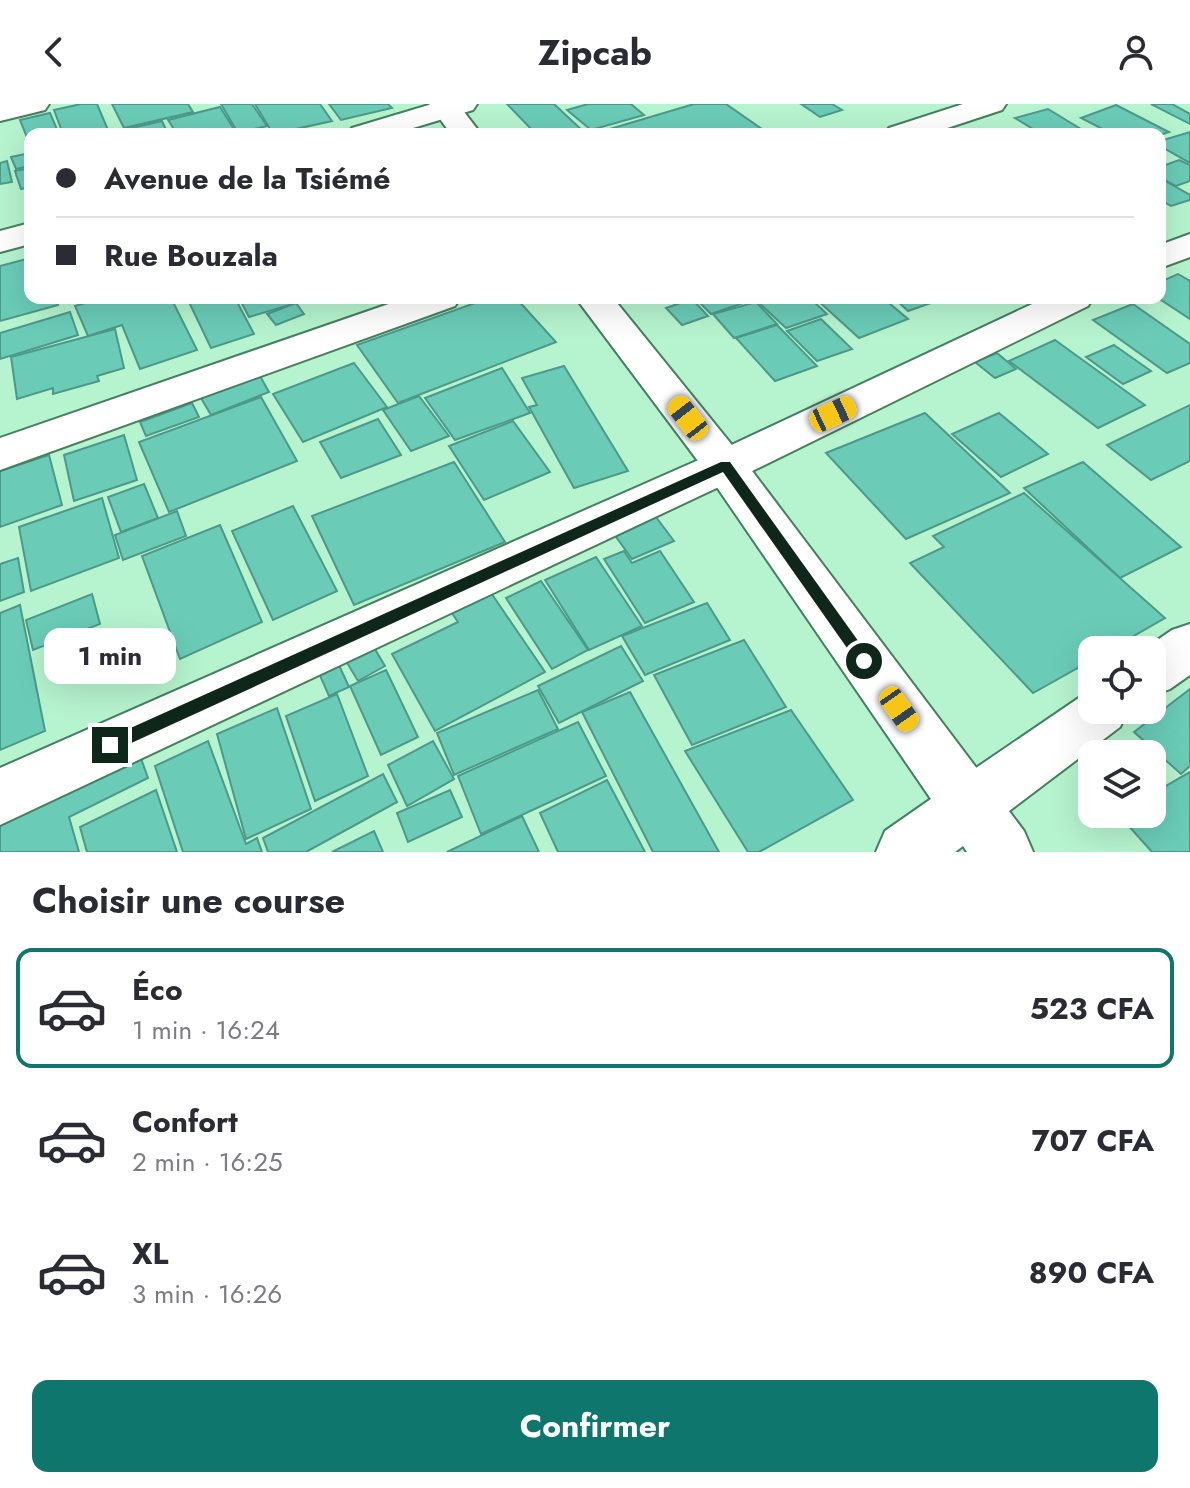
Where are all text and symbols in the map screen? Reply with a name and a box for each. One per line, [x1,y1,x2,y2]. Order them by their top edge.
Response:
text: Zipcab [538,26,652,78]
icon: back [32,30,76,74]
icon: person [1114,30,1158,74]
text: Avenue de la Tsiémé [104,157,391,200]
text: Rue Bouzala [104,234,278,277]
car [664,392,712,444]
car [806,393,860,435]
callout: 1 min [44,629,176,685]
map controls [1078,636,1166,828]
button: locate [1078,636,1166,724]
text: 1 min [78,637,142,675]
route start [846,643,882,679]
car [875,682,923,736]
route end [92,727,128,763]
button: layers [1078,740,1166,828]
text: Choisir une course [32,874,345,926]
text: Éco [132,968,183,1011]
icon: car [36,972,108,1044]
text: 523 CFA [1030,987,1154,1030]
text: 1 min · 16:24 [132,1011,280,1049]
text: Confort [132,1100,238,1143]
icon: car [36,1104,108,1176]
text: 707 CFA [1031,1119,1154,1162]
text: 2 min · 16:25 [132,1143,283,1181]
text: XL [132,1232,168,1275]
icon: car [36,1236,108,1308]
text: 890 CFA [1029,1251,1154,1294]
text: 3 min · 16:26 [132,1275,282,1313]
button: Confirmer [32,1380,1158,1472]

